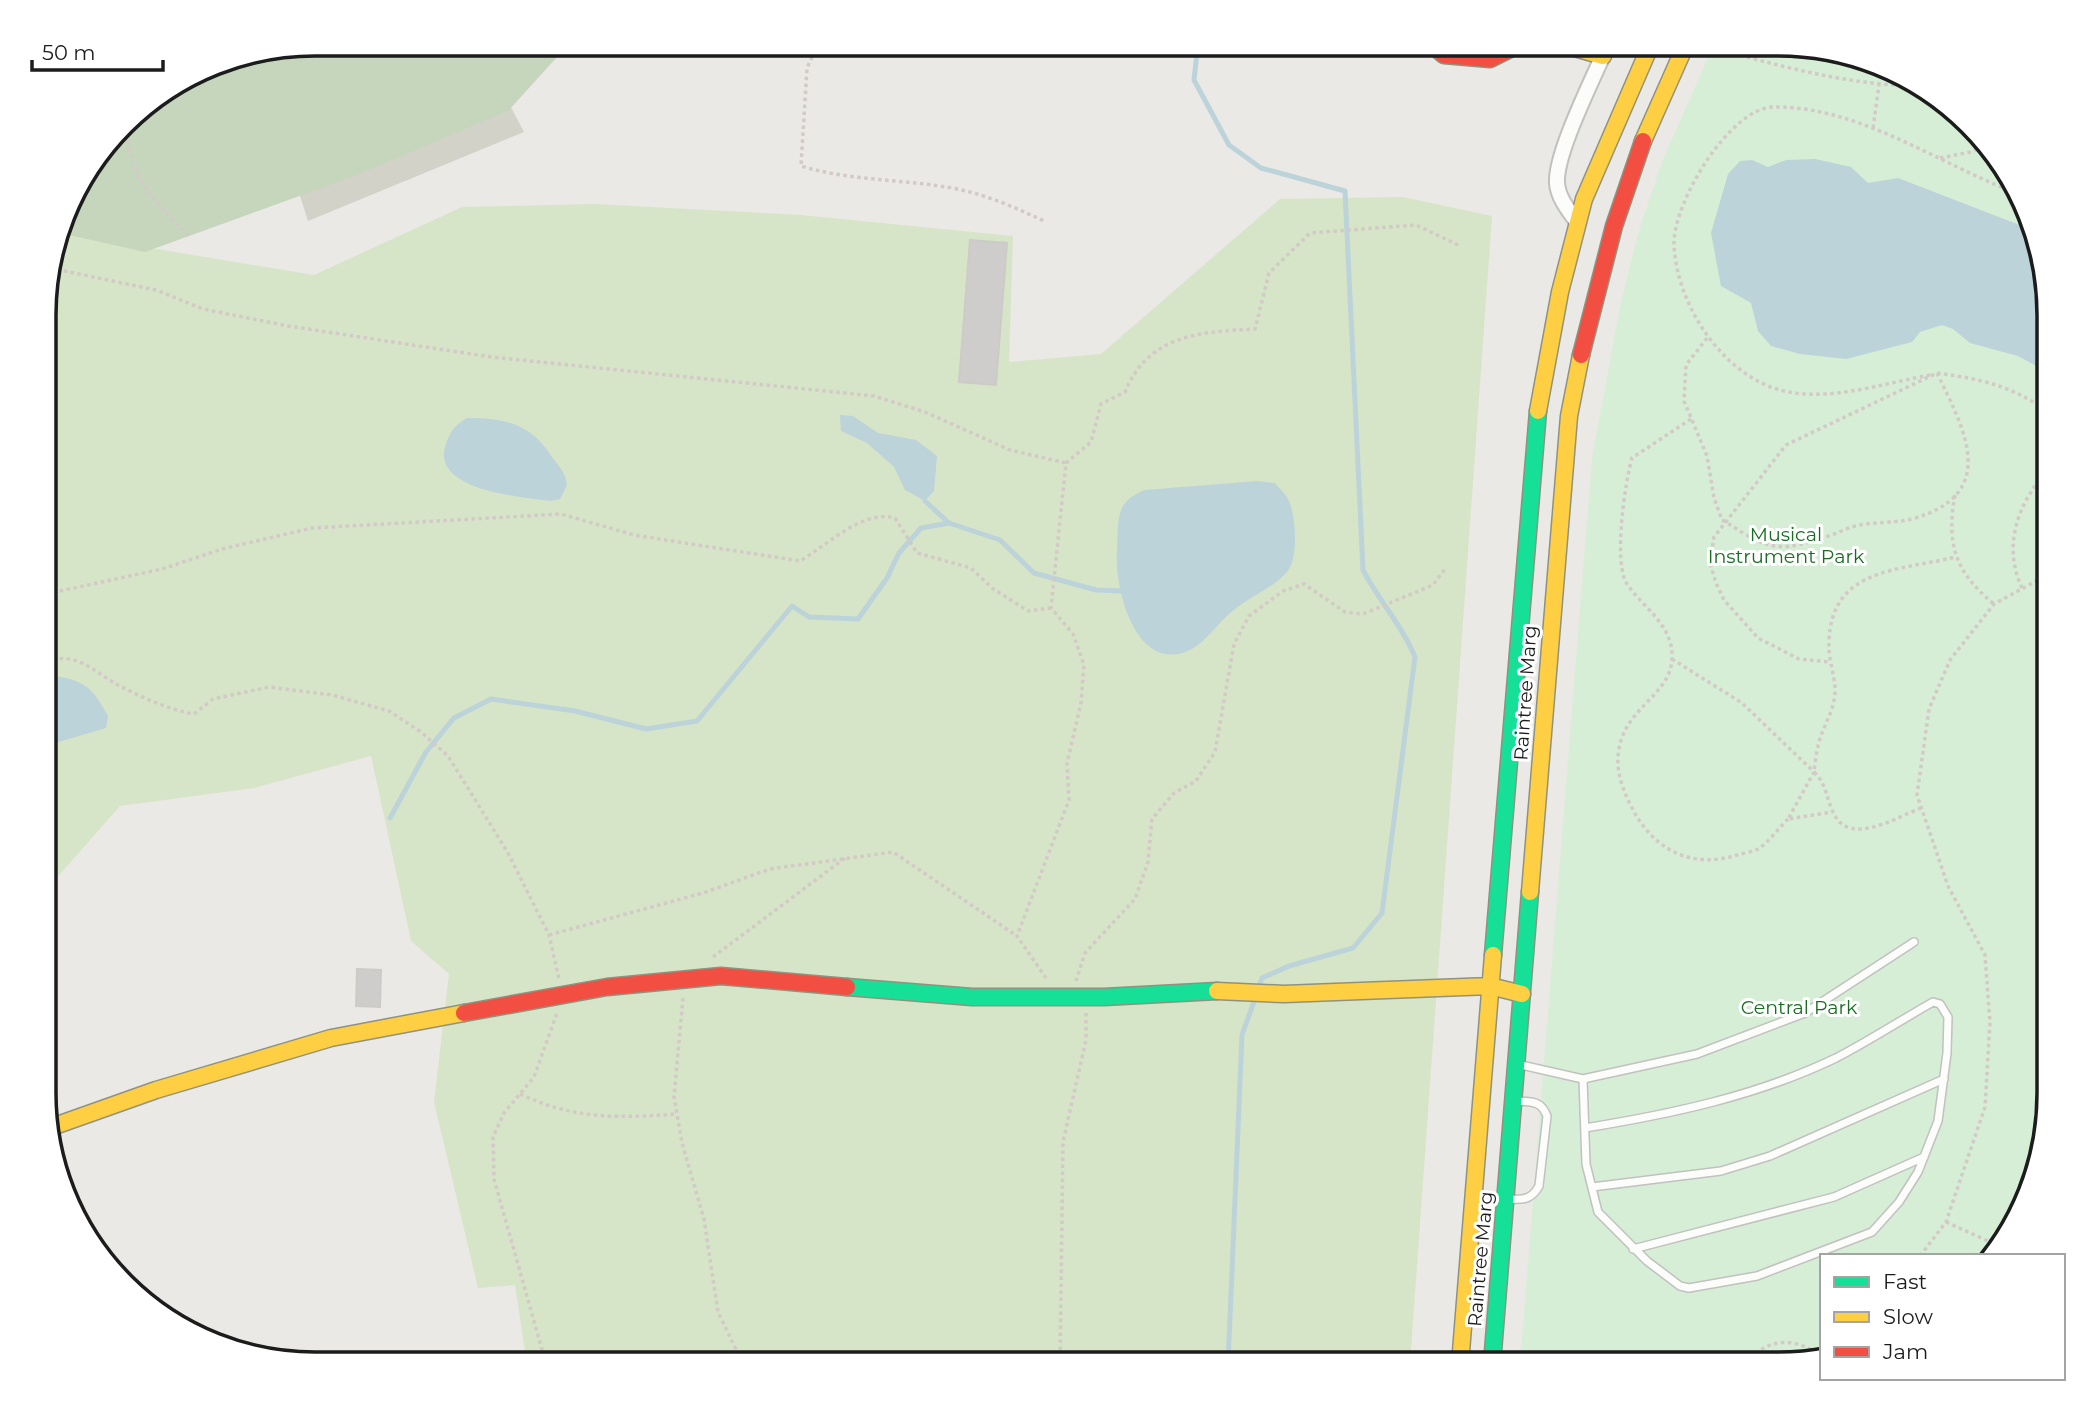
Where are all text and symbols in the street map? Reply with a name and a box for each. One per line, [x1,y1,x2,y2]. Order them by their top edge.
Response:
scale bar [32,28,163,72]
text: 50 m [42,40,96,65]
park label: Musical Instrument Park [1708,523,1865,568]
street label: Raintree Marg [1509,625,1542,761]
park label: Central Park [1741,996,1858,1019]
street label: Raintree Marg [1463,1191,1498,1328]
legend [1820,1254,2065,1380]
text: Fast [1883,1269,1927,1294]
text: Slow [1883,1304,1933,1329]
text: Jam [1882,1339,1928,1364]

